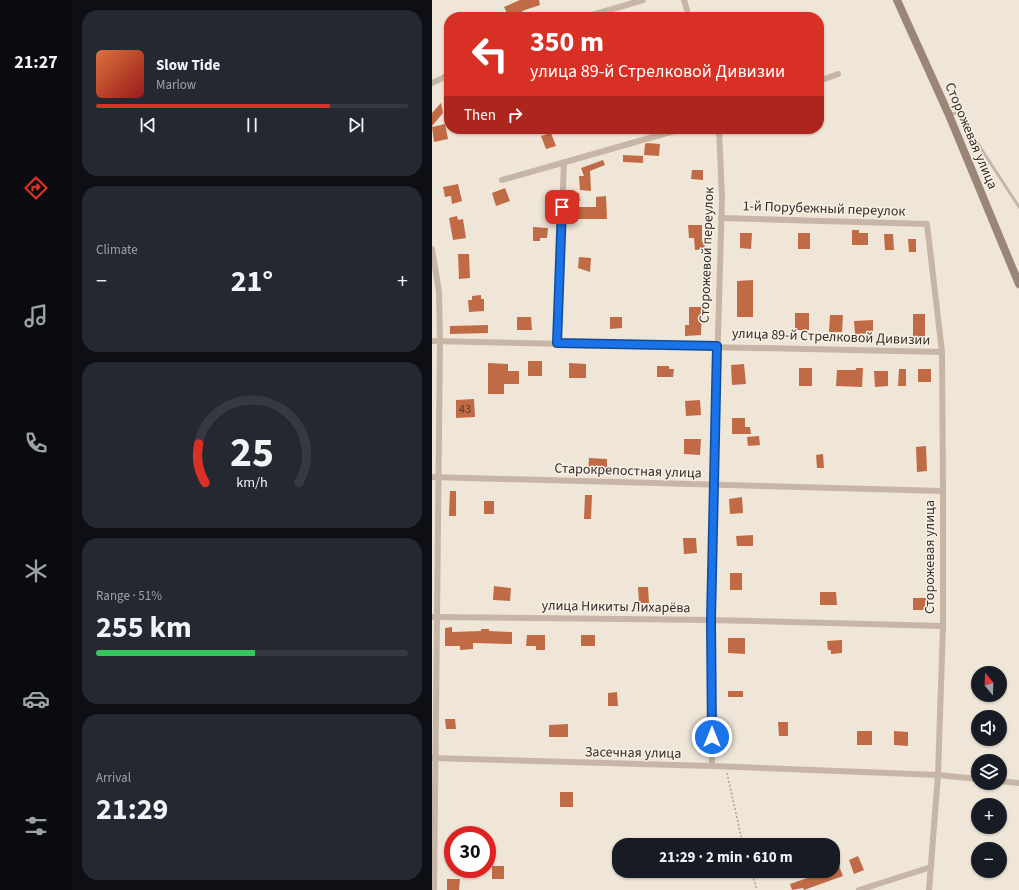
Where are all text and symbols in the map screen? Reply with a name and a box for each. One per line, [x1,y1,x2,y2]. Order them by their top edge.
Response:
text: 350 m [530,22,604,62]
icon: left [464,28,516,80]
text: 21:27 [14,50,58,75]
text: Slow Tide [156,55,220,76]
text: улица 89-й Стрелковой Дивизии [530,59,785,84]
text: Marlow [156,76,196,94]
street label: Сторожевая улица [940,80,1002,192]
icon: right [504,104,526,126]
text: Then [464,105,496,126]
icon: previous [137,114,159,136]
icon: pause [241,114,263,136]
icon: next [345,114,367,136]
icon: directions [22,174,50,202]
street label: Сторожевой переулок [695,186,719,324]
pin [545,190,579,224]
icon: arrive [551,196,573,218]
street label: 1-й Порубежный переулок [742,196,906,222]
text: Climate [96,241,138,259]
text: 21° [231,260,273,303]
text: − [96,265,107,297]
text: + [397,265,408,297]
icon: music [22,302,50,330]
street label: улица 89-й Стрелковой Дивизии [731,324,931,350]
house number: 43 [459,401,471,418]
text: 25 [230,423,274,483]
icon: phone [22,429,50,457]
street label: Старокрепостная улица [554,458,702,484]
text: km/h [236,472,268,493]
street label: Сторожевая улица [920,500,940,614]
icon: climate [22,557,50,585]
text: Range · 51% [96,587,162,605]
street label: улица Никиты Лихарёва [541,596,691,618]
text: 255 km [96,606,192,649]
north arrow [971,666,1007,702]
map controls [971,666,1007,878]
icon: car [22,685,50,713]
button: sound [971,710,1007,746]
position arrow [691,716,733,758]
street label: Засечная улица [585,742,681,764]
button: layers [971,754,1007,790]
text: Arrival [96,769,131,787]
text: 21:29 [96,788,168,831]
button: + [971,798,1007,834]
icon: filters [22,812,50,840]
speed limit sign: 30 [444,826,496,878]
button: − [971,842,1007,878]
text: 21:29 · 2 min · 610 m [659,847,793,868]

